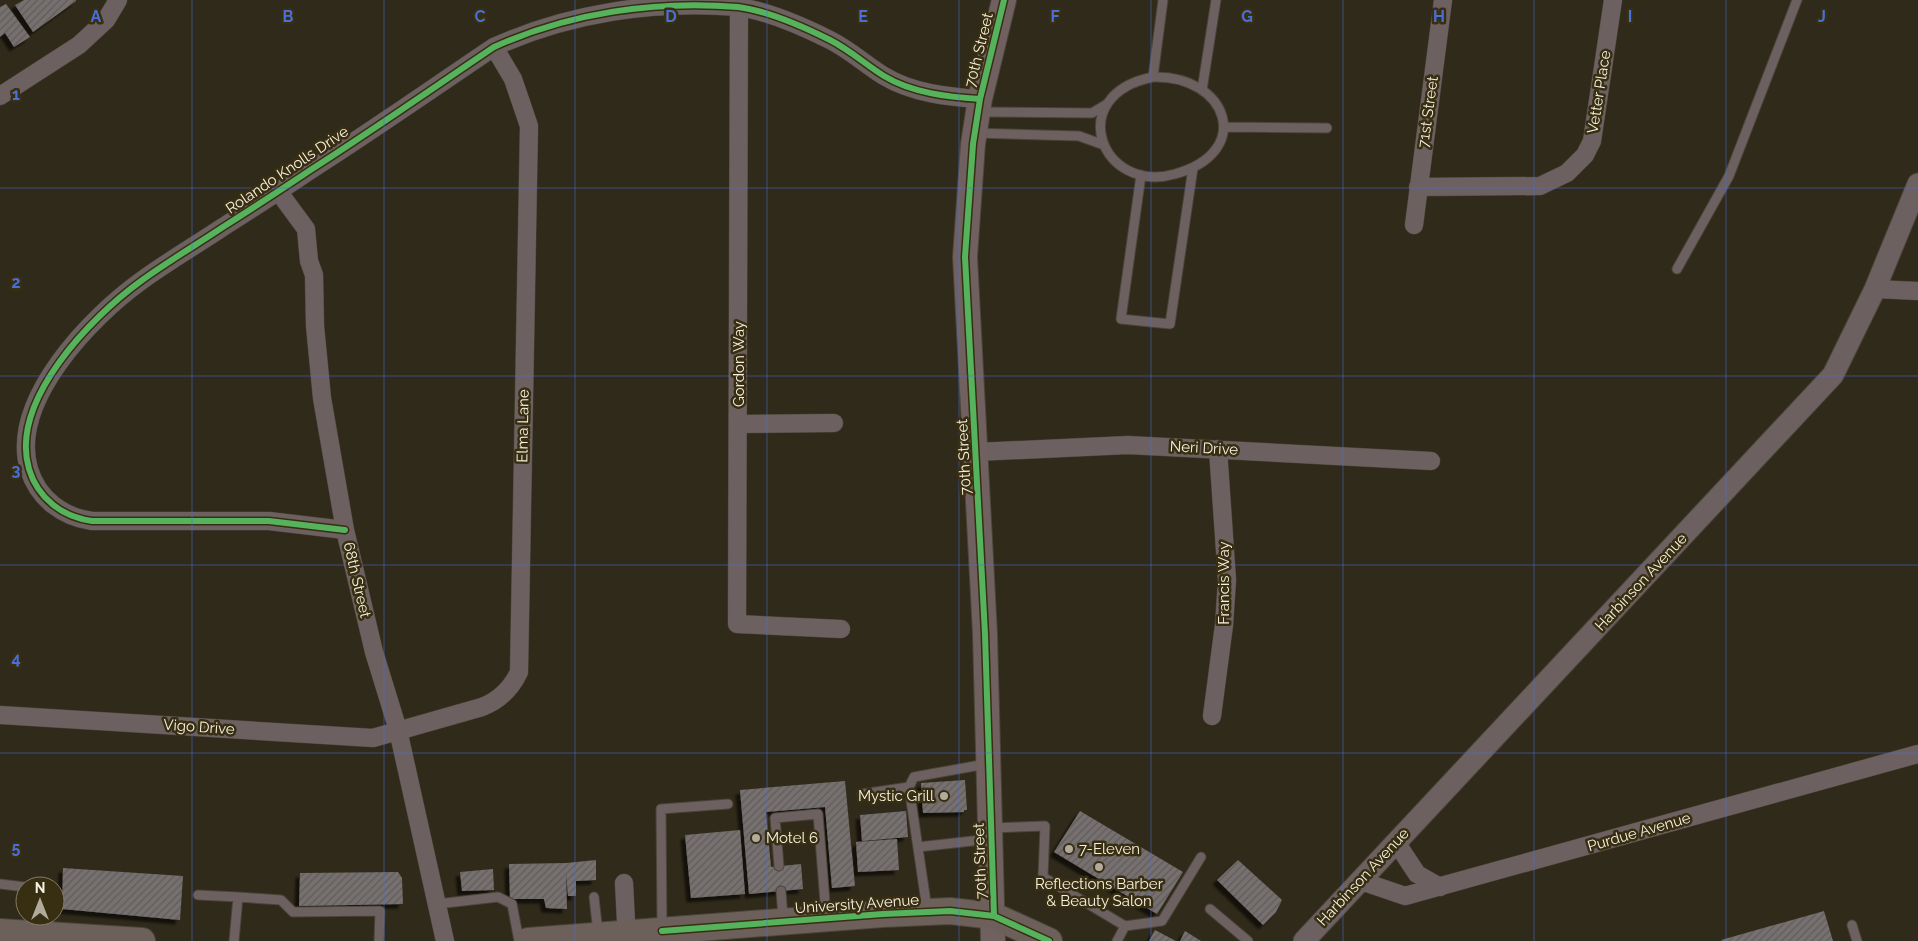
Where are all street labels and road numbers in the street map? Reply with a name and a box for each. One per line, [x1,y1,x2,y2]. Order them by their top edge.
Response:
street label: 70th Street [961,11,997,89]
street label: Vetter Place [1584,49,1614,135]
street label: 71st Street [1414,75,1442,149]
street label: Rolando Knolls Drive [222,122,352,218]
street label: Gordon Way [730,321,748,407]
street label: Elma Lane [513,389,533,463]
street label: 70th Street [953,418,975,496]
street label: Neri Drive [1169,437,1239,459]
street label: Harbinson Avenue [1591,529,1691,634]
street label: 68th Street [340,540,374,620]
street label: Francis Way [1215,541,1233,625]
street label: Vigo Drive [163,716,235,738]
street label: Purdue Avenue [1585,809,1693,855]
street label: 70th Street [970,823,990,899]
street label: Harbinson Avenue [1313,824,1413,929]
street label: University Avenue [794,891,920,917]

